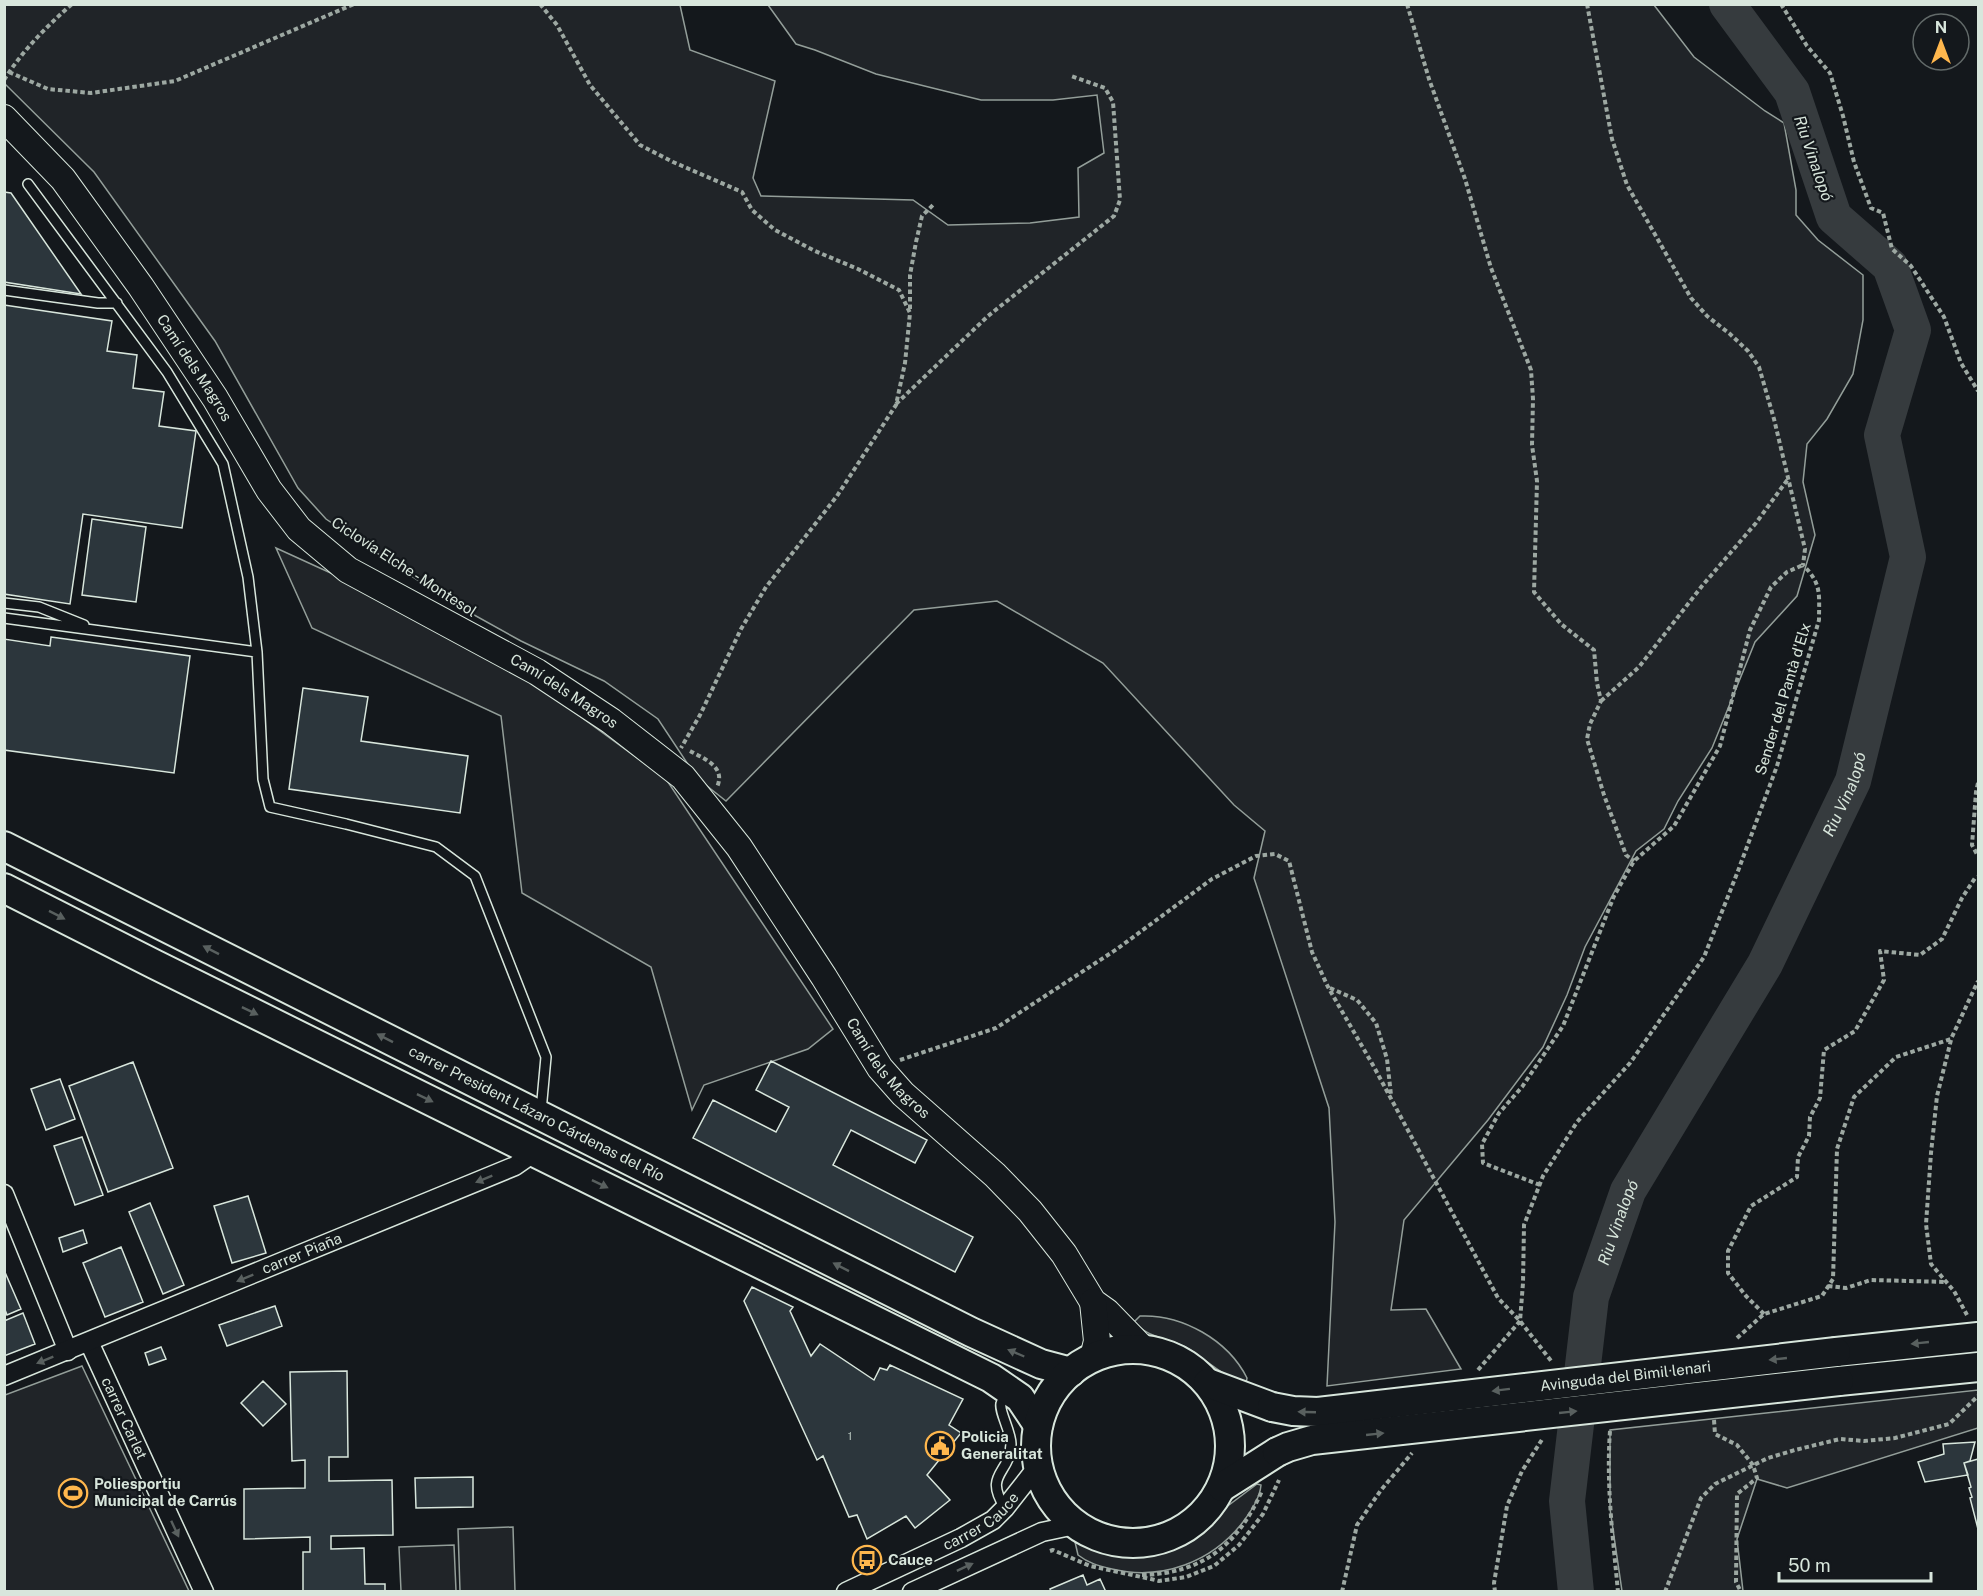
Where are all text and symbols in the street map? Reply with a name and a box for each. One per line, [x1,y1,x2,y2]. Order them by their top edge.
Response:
north arrow [1911,12,1971,72]
text: N [1935,18,1947,37]
water label: Riu Vinalopó [1790,113,1837,204]
street label: Camí dels Magros [154,311,236,424]
street label: Ciclovía Elche - Montesol [329,513,480,620]
street label: Sender del Pantà d'Elx [1751,621,1814,777]
street label: Camí dels Magros [508,650,622,731]
water label: Riu Vinalopó [1819,750,1870,839]
one-way arrow [48,910,65,919]
one-way arrow [202,945,219,955]
one-way arrow [241,1007,258,1016]
street label: Camí dels Magros [843,1015,933,1122]
one-way arrow [376,1033,393,1043]
street label: carrer President Lázaro Cárdenas del Río [406,1042,667,1185]
one-way arrow [416,1093,433,1102]
one-way arrow [474,1174,492,1184]
water label: Riu Vinalopó [1594,1176,1643,1268]
one-way arrow [591,1179,608,1189]
street label: carrer Piaña [259,1229,344,1277]
one-way arrow [832,1262,849,1272]
one-way arrow [236,1273,254,1283]
one-way arrow [1911,1338,1930,1348]
one-way arrow [1007,1349,1024,1358]
one-way arrow [1768,1354,1787,1363]
one-way arrow [36,1355,54,1365]
street label: Avinguda del Bimil·lenari [1539,1358,1712,1394]
street label: carrer Carlet [98,1374,151,1462]
one-way arrow [1491,1385,1510,1395]
one-way arrow [1298,1407,1317,1416]
one-way arrow [1559,1407,1578,1417]
place label: Policia Generalitat [961,1428,1043,1462]
house number: 1 [848,1429,852,1443]
one-way arrow [1365,1429,1384,1439]
public building icon: Policia Generalitat [924,1430,956,1462]
place label: Poliesportiu Municipal de Carrús [94,1475,237,1509]
sports icon: Poliesportiu Municipal de Carrús [57,1477,89,1509]
street label: carrer Cauce [940,1489,1022,1553]
one-way arrow [170,1520,179,1537]
bus stop icon: Cauce [851,1544,883,1576]
scale bar [1779,1545,1930,1583]
place label: Cauce [888,1551,933,1568]
text: 50 m [1788,1555,1831,1576]
one-way arrow [956,1562,973,1571]

